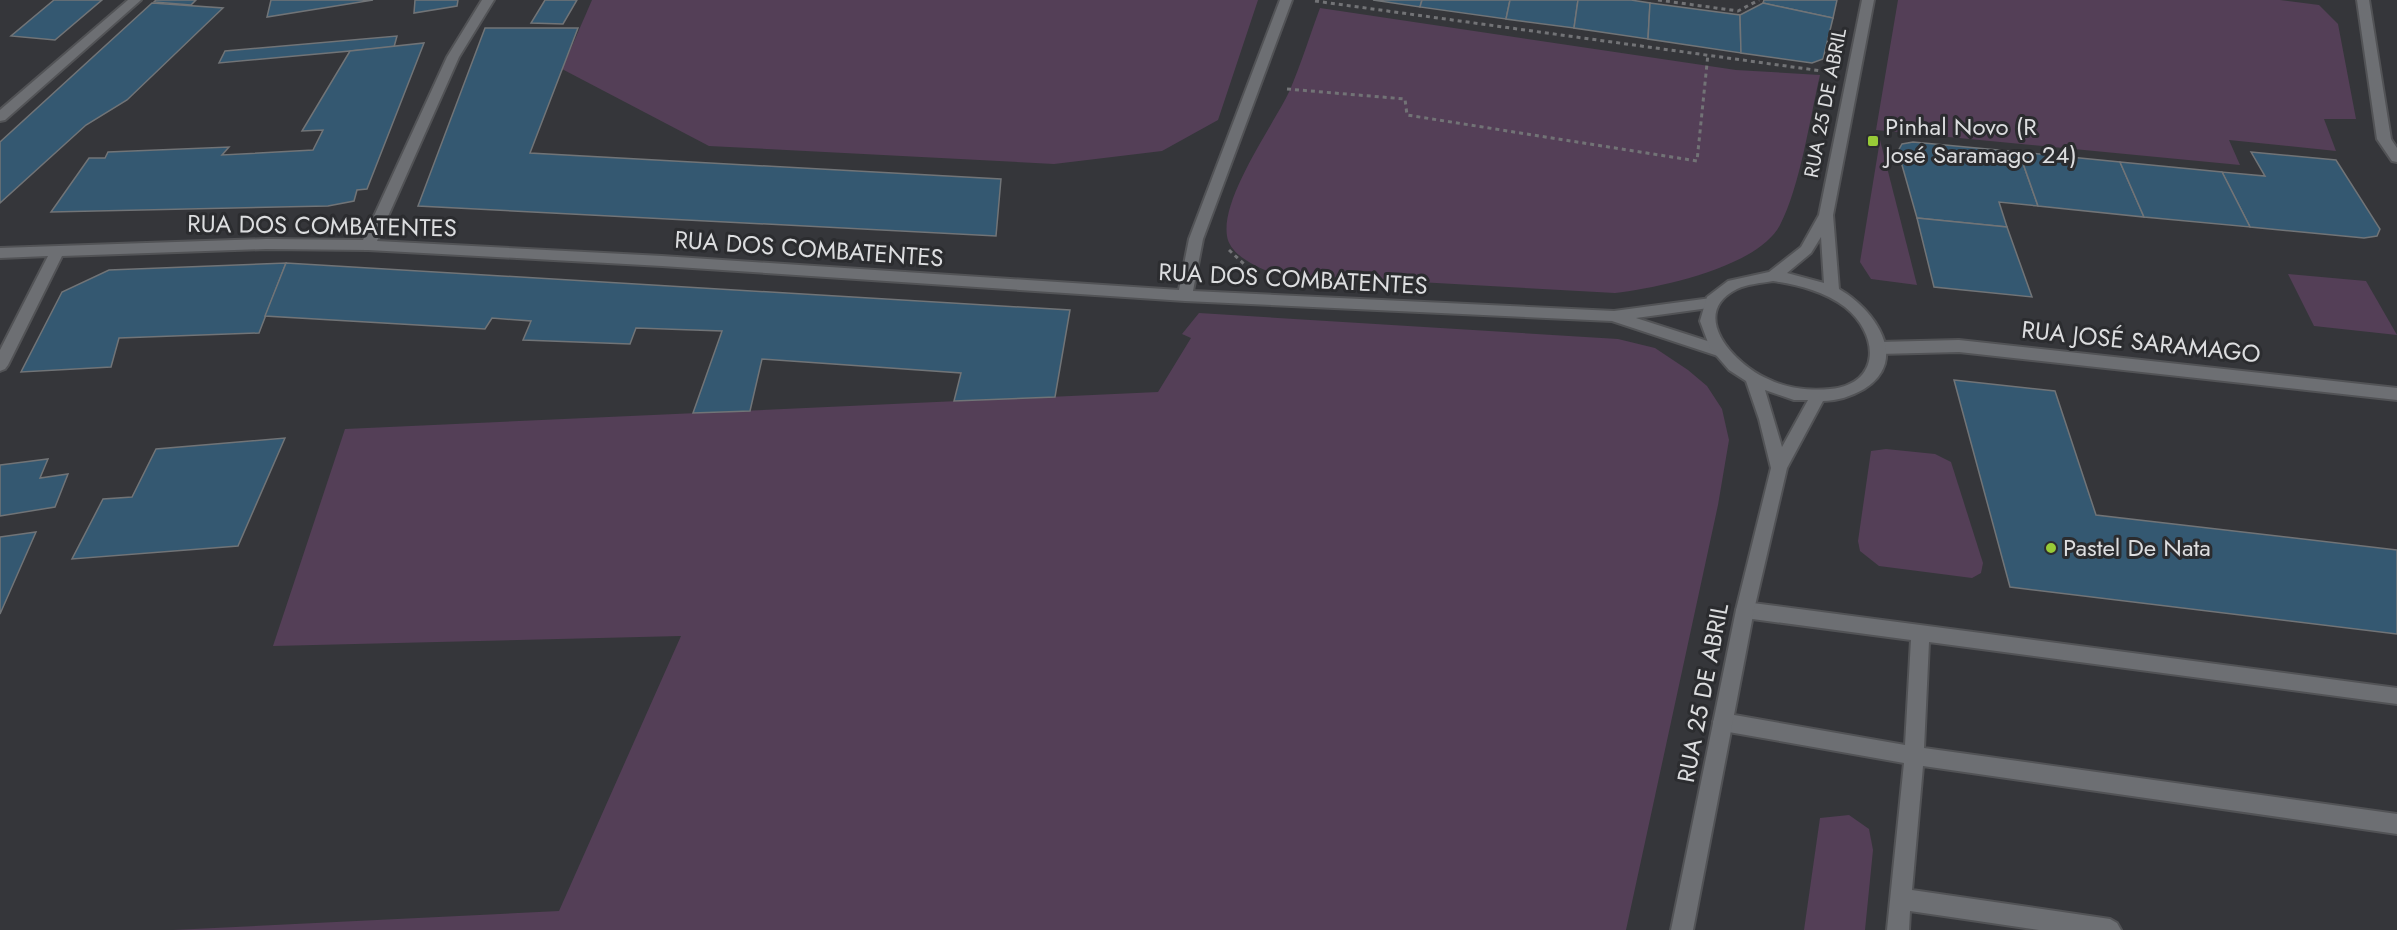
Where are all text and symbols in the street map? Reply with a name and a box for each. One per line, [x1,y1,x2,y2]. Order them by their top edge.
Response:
street label: RUA 25 DE ABRIL [1797,26,1854,180]
place label: Pinhal Novo (R José Saramago 24) [1882,109,2077,172]
marker: Pinhal Novo (R José Saramago 24) [1866,134,1880,148]
street label: RUA DOS COMBATENTES [187,206,457,245]
street label: RUA DOS COMBATENTES [673,222,945,275]
street label: RUA DOS COMBATENTES [1157,254,1429,303]
street label: RUA JOSÉ SARAMAGO [2020,312,2262,371]
place label: Pastel De Nata [2063,530,2211,565]
marker: Pastel De Nata [2044,541,2058,555]
street label: RUA 25 DE ABRIL [1668,600,1737,786]

